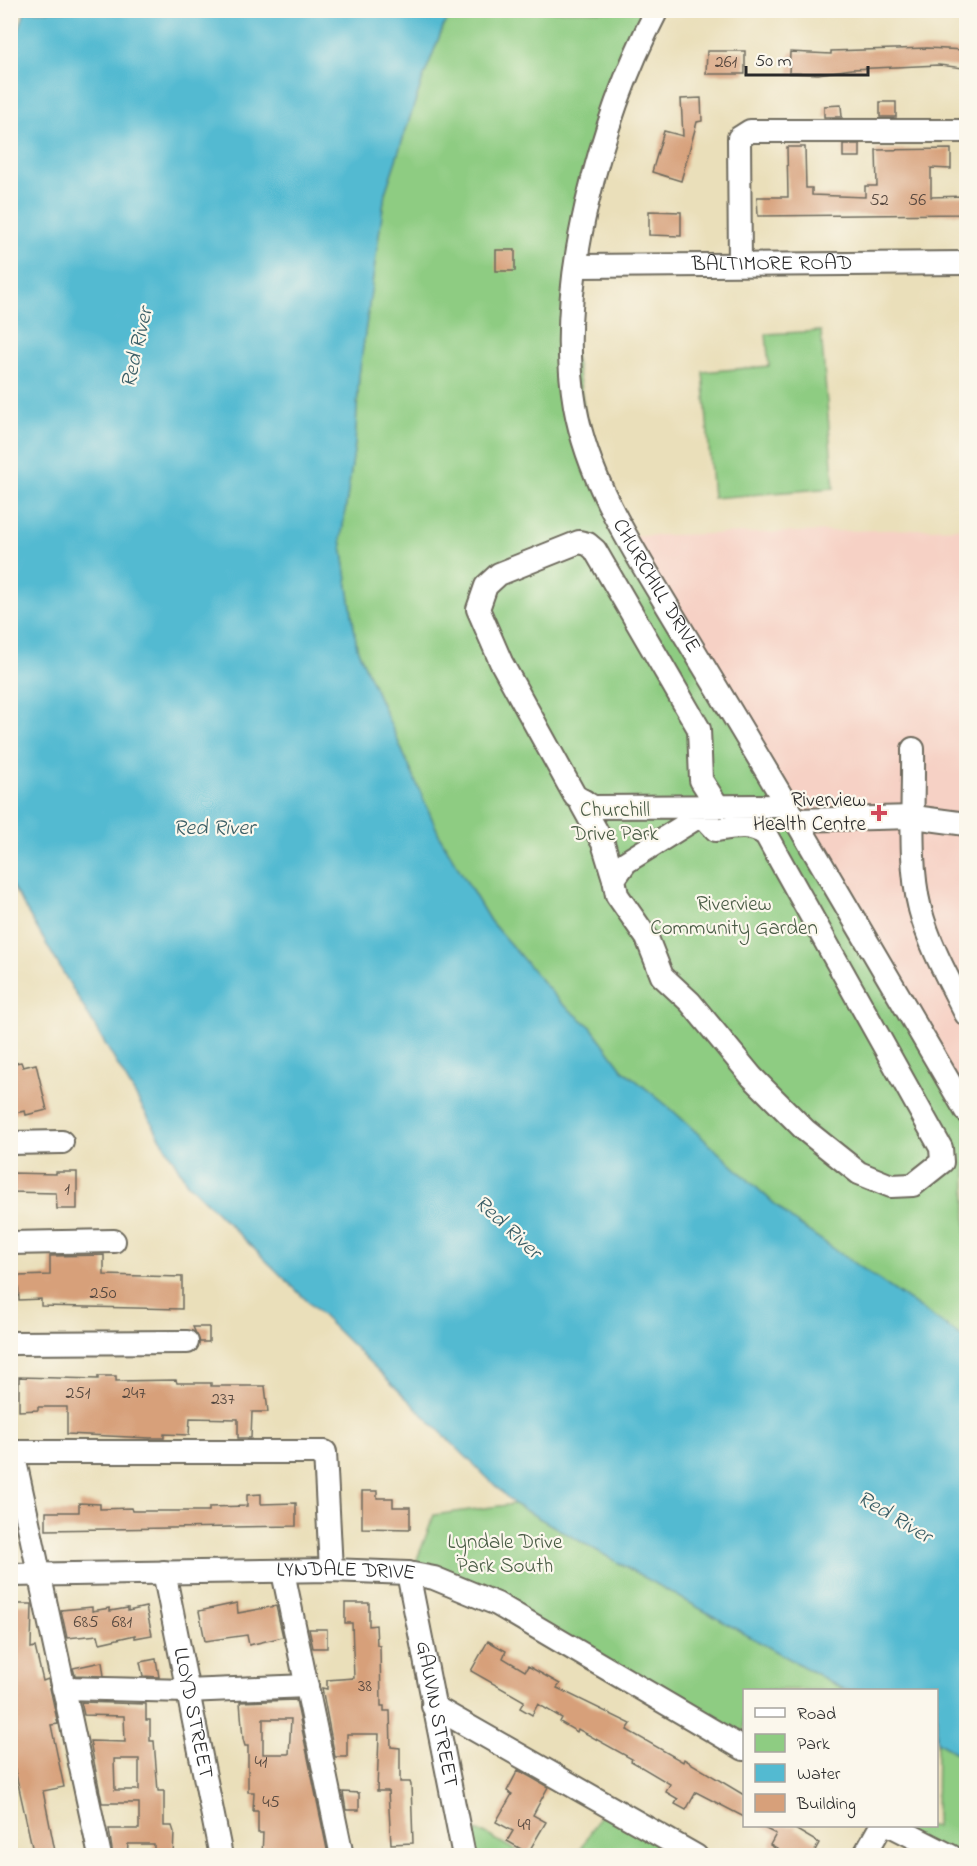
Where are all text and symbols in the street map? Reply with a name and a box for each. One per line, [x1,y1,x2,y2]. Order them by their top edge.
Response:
scale bar [746,39,868,77]
text: 50 m [755,49,792,75]
house number: 261 [715,50,738,76]
house number: 52 [869,188,889,214]
house number: 56 [908,188,926,214]
street label: BALTIMORE ROAD [691,249,852,280]
water label: Red River [113,301,164,391]
street label: CHURCHILL DRIVE [604,514,708,659]
place label: Riverview Health Centre [753,786,867,840]
park label: Churchill Drive Park [570,796,659,850]
marker: Riverview Health Centre [870,804,888,822]
water label: Red River [173,813,258,845]
park label: Riverview Community Garden [650,890,818,946]
house number: 1 [64,1177,70,1203]
water label: Red River [466,1188,550,1270]
house number: 250 [89,1281,117,1307]
house number: 251 [66,1381,91,1407]
house number: 247 [122,1381,146,1407]
house number: 237 [211,1387,235,1413]
water label: Red River [851,1483,940,1554]
park label: Lyndale Drive Park South [448,1528,563,1582]
street label: LYNDALE DRIVE [276,1555,418,1589]
house number: 685 [74,1610,98,1636]
house number: 681 [112,1610,132,1636]
street label: GAUVIN STREET [407,1639,465,1790]
street label: LLOYD STREET [165,1645,220,1781]
house number: 38 [358,1674,372,1700]
legend [743,1689,938,1827]
text: Road [797,1702,836,1728]
text: Park [797,1732,830,1758]
house number: 41 [254,1750,268,1776]
text: Water [797,1762,841,1788]
house number: 45 [262,1790,280,1816]
text: Building [796,1792,856,1819]
house number: 49 [518,1813,531,1839]

